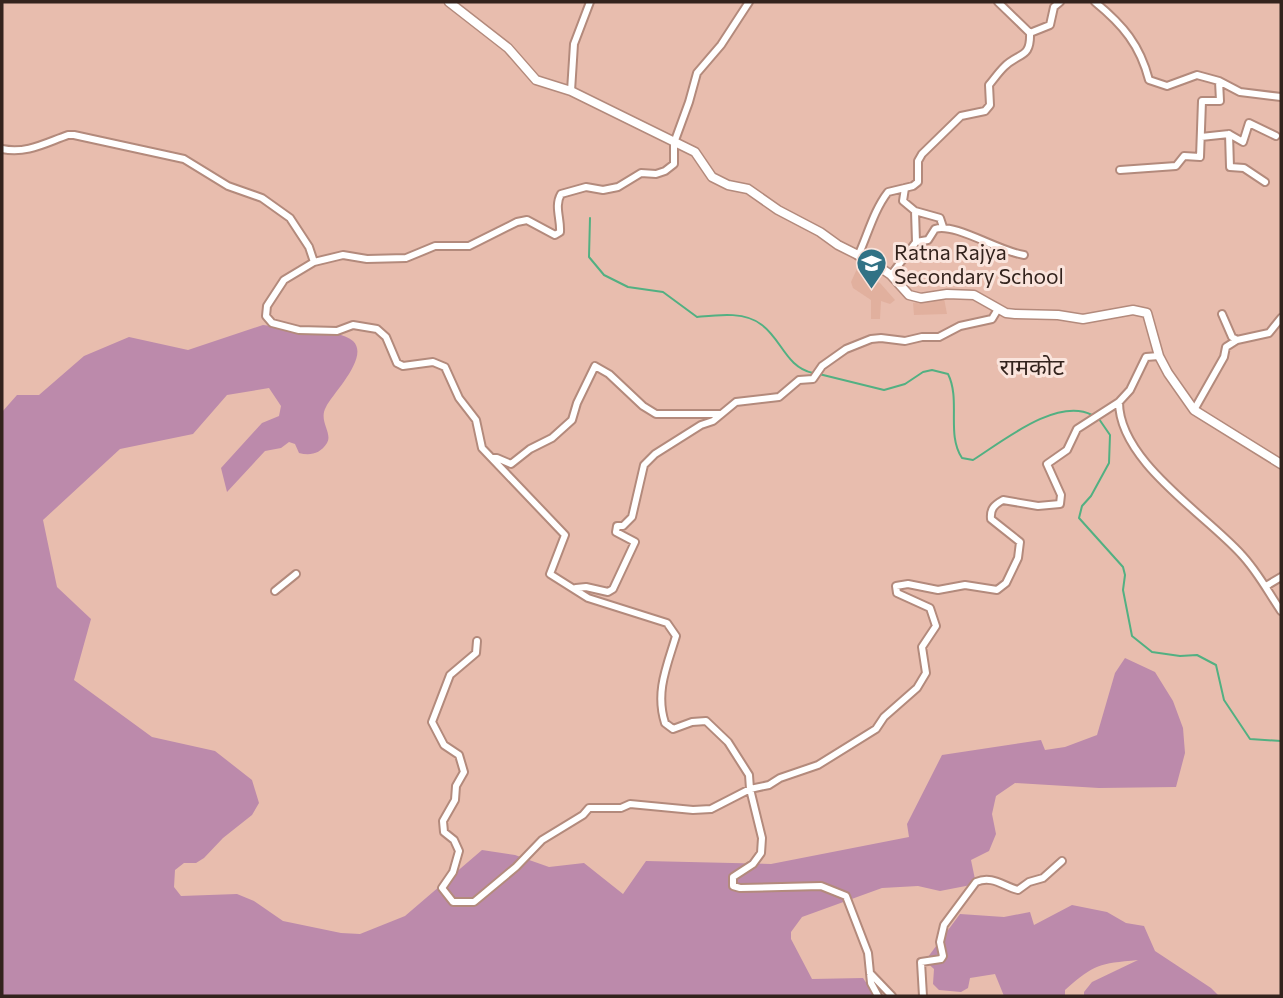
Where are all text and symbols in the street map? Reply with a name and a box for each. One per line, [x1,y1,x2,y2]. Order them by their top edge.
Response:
place label: Ratna Rajya Secondary School [894,239,1064,288]
school or university icon: Ratna Rajya Secondary School [854,246,888,290]
district label: रामकोट [1000,352,1065,380]

